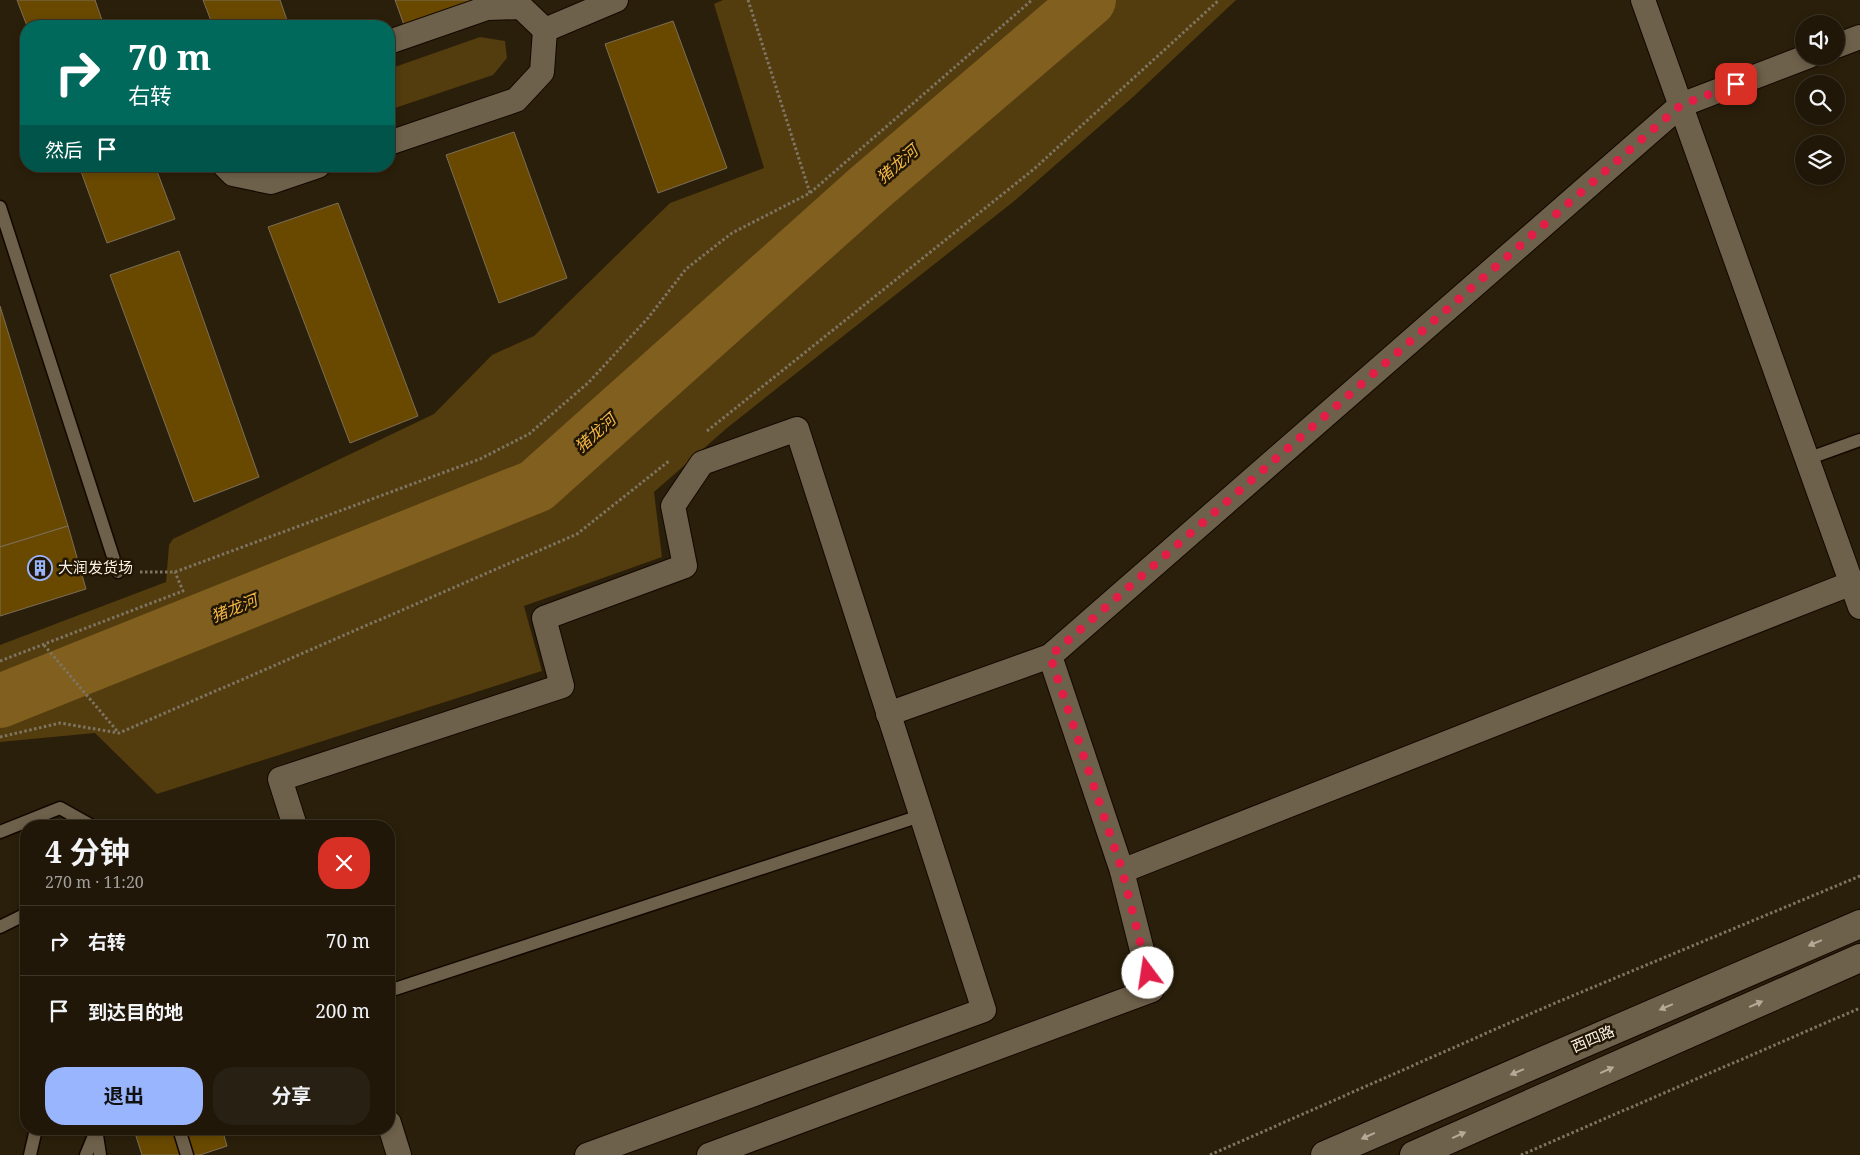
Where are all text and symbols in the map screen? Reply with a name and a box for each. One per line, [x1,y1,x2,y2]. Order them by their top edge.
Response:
map controls [1795,15,1845,185]
button: sound [1795,15,1845,65]
text: 70 m [128,33,211,80]
icon: right [45,40,110,105]
pin [1715,63,1757,105]
icon: arrive [1722,70,1750,98]
button: search [1795,75,1845,125]
text: 右转 [128,80,172,110]
icon: arrive [93,135,121,163]
button: layers [1795,135,1845,185]
text: 然后 [45,137,83,163]
water label: 猪龙河 [872,138,925,188]
water label: 猪龙河 [570,407,622,457]
building icon: 大润发货场 [27,555,53,581]
place label: 大润发货场 [58,557,133,577]
water label: 猪龙河 [208,588,263,627]
text: 4 分钟 [45,831,130,872]
button: close [318,837,370,889]
text: 270 m · 11:20 [45,871,144,893]
icon: right [45,927,73,955]
text: 70 m [326,928,370,954]
text: 右转 [88,929,126,955]
one-way arrow [1808,940,1822,948]
position arrow [1121,946,1173,998]
icon: arrive [45,997,73,1025]
text: 200 m [315,998,370,1024]
text: 到达目的地 [88,999,183,1025]
one-way arrow [1749,1000,1763,1008]
one-way arrow [1659,1004,1673,1012]
street label: 西四路 [1568,1020,1617,1056]
one-way arrow [1600,1065,1615,1073]
button: 退出 [45,1067,203,1125]
button: 分享 [213,1067,370,1125]
one-way arrow [1510,1068,1524,1076]
one-way arrow [1452,1131,1466,1139]
one-way arrow [1361,1133,1375,1141]

